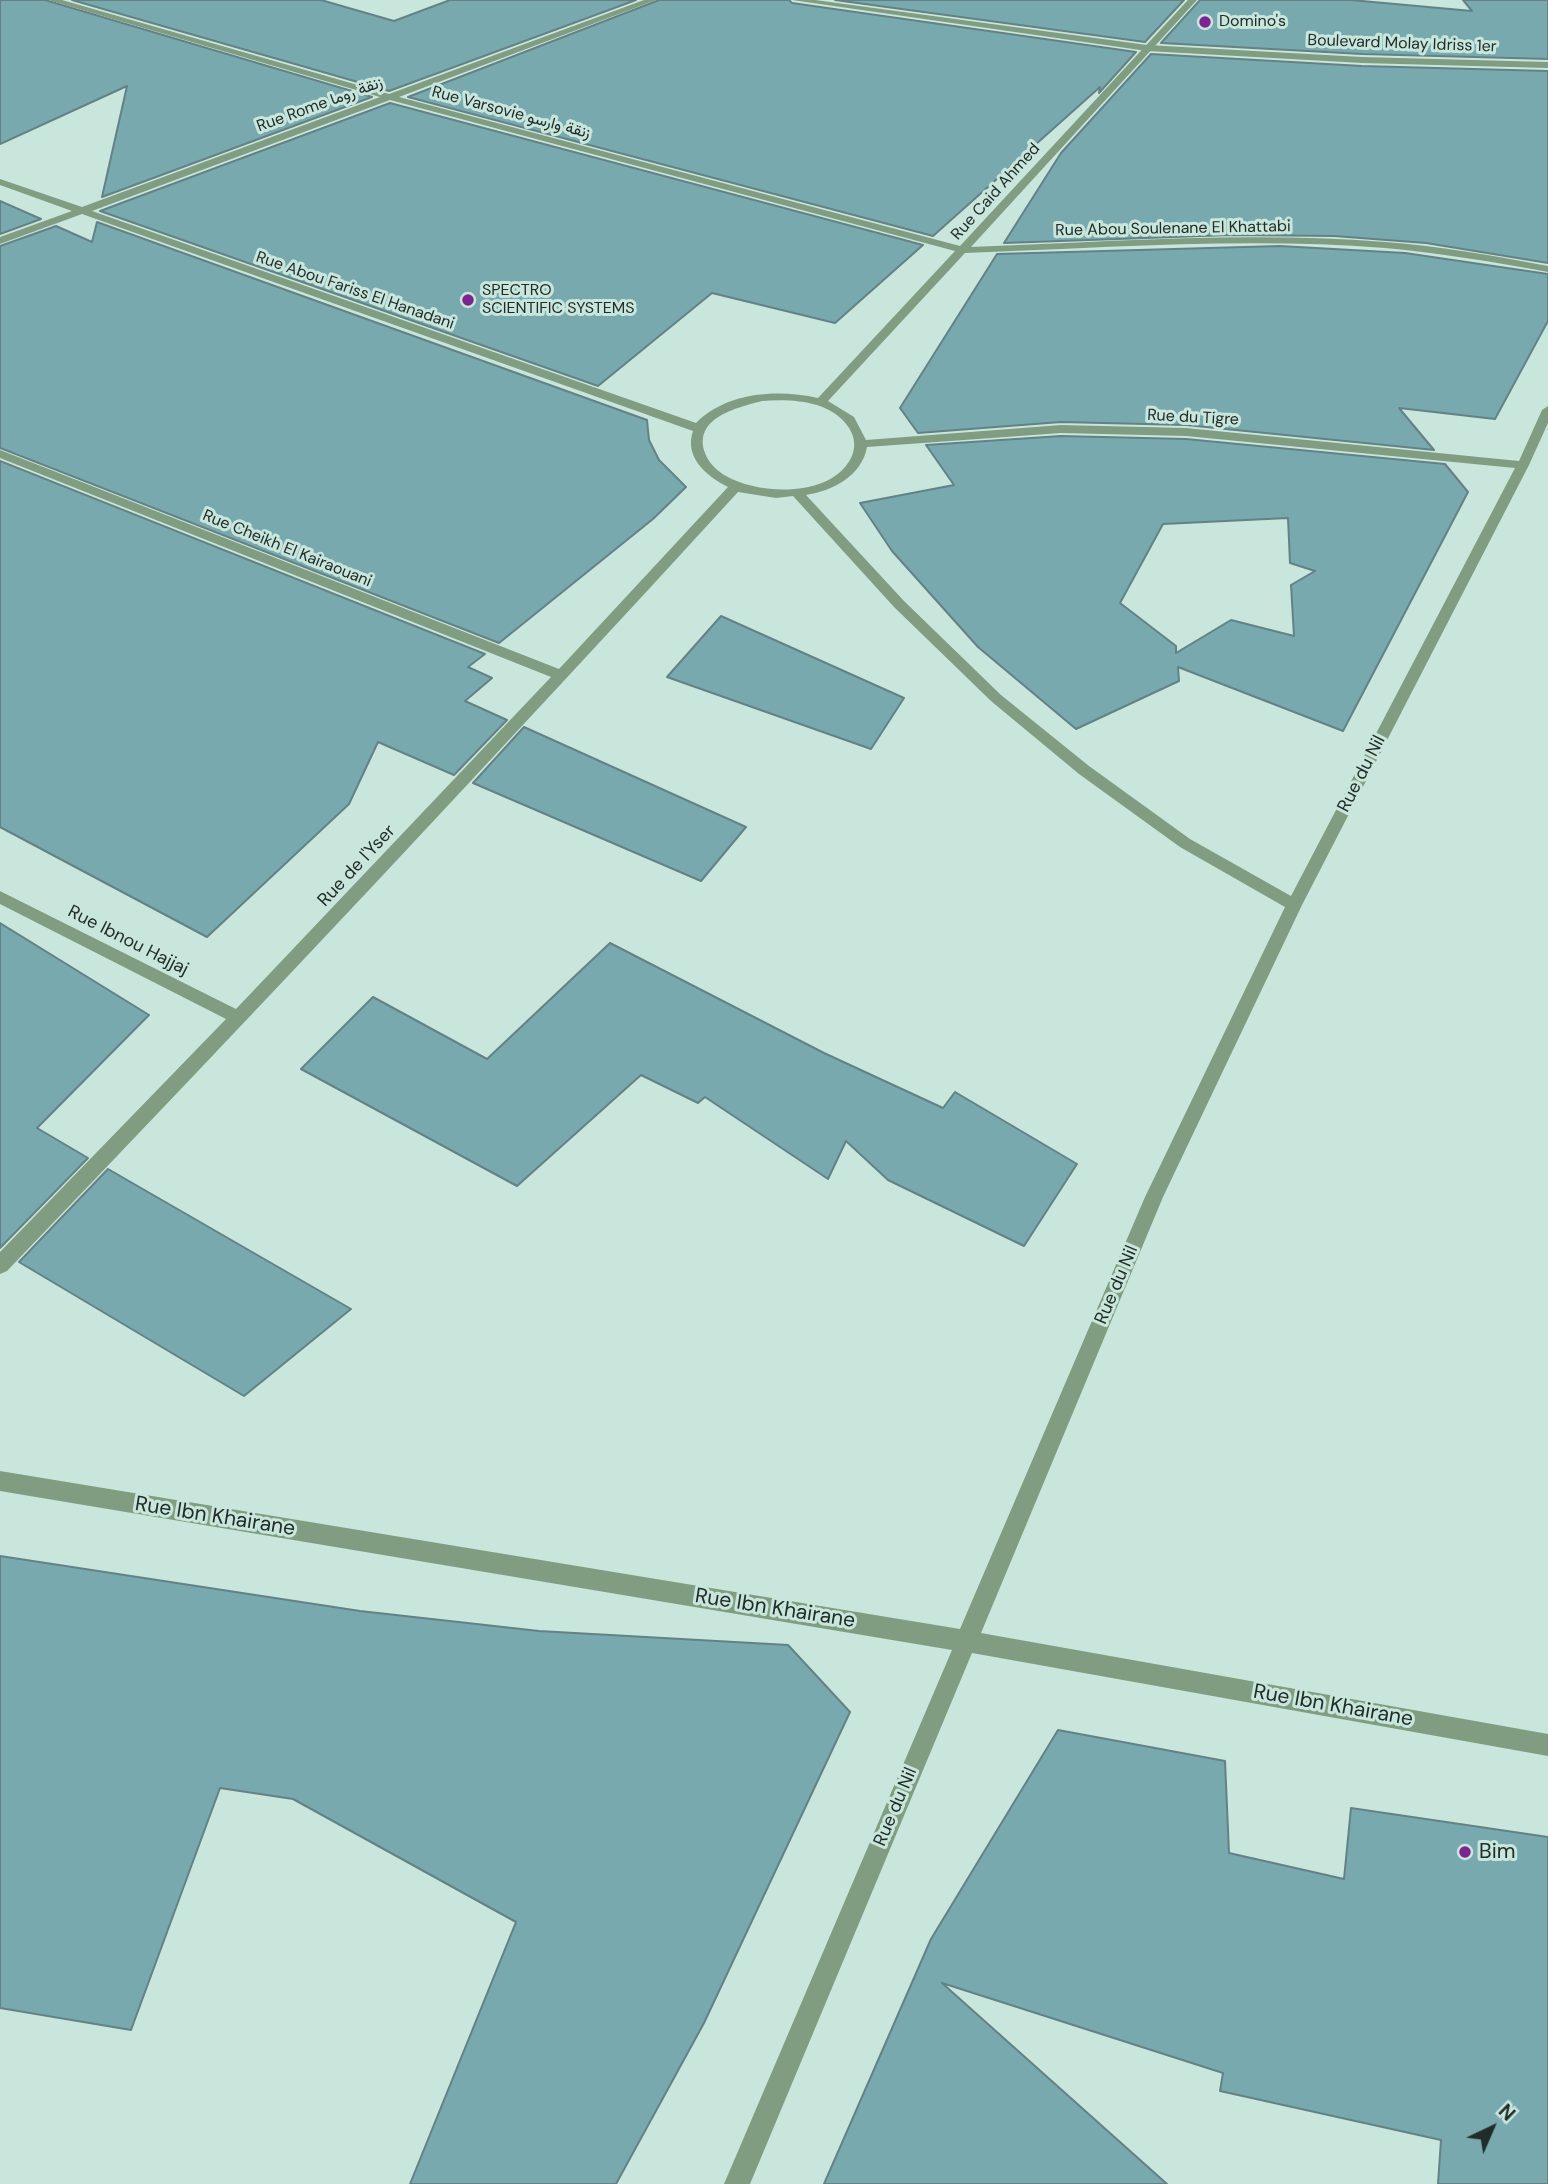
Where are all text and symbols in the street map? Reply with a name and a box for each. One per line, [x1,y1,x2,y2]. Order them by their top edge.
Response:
place label: Domino's [1219,12,1286,32]
marker: Domino's [1197,14,1213,30]
street label: Boulevard Molay Idriss 1er [1307,31,1497,57]
street label: Rue Rome زنقة روما [254,73,386,137]
street label: Rue Varsovie زنقة وارسو [430,83,592,143]
street label: Rue Caid Ahmed [948,140,1044,244]
street label: Rue Abou Soulenane El Khattabi [1055,217,1291,241]
street label: Rue Abou Fariss El Hanadani [253,248,457,334]
place label: SPECTRO SCIENTIFIC SYSTEMS [482,281,635,319]
marker: SPECTRO SCIENTIFIC SYSTEMS [460,292,476,308]
street label: Rue du Tigre [1147,406,1239,430]
street label: Rue Cheikh El Kairaouani [200,506,374,592]
street label: Rue du Nil [1333,732,1391,816]
street label: Rue de l'Yser [314,820,400,912]
street label: Rue Ibnou Hajjaj [64,901,192,981]
street label: Rue du Nil [1091,1242,1143,1328]
street label: Rue Ibn Khairane [133,1492,297,1542]
street label: Rue Ibn Khairane [693,1584,857,1634]
street label: Rue Ibn Khairane [1251,1680,1415,1732]
street label: Rue du Nil [870,1764,922,1850]
place label: Bim [1479,1839,1515,1865]
marker: Bim [1457,1844,1473,1860]
north arrow [1457,2093,1527,2163]
text: N [1493,2099,1521,2126]

